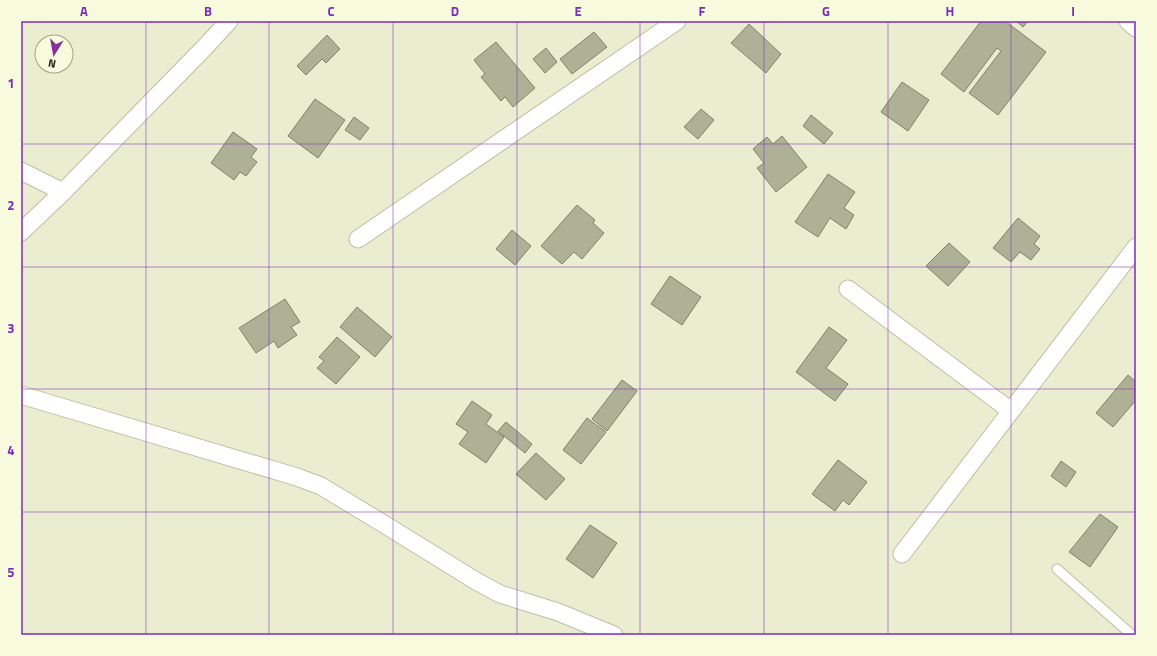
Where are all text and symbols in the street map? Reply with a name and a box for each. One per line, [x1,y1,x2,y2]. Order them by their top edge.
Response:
text: A [80,1,88,21]
text: B [204,1,212,21]
text: C [327,1,335,21]
text: D [451,1,459,21]
text: E [574,1,582,21]
text: F [699,1,706,21]
text: G [822,1,830,21]
text: H [946,1,954,21]
text: I [1071,1,1075,21]
north arrow [34,34,74,74]
text: N [47,55,57,72]
text: 1 [7,73,15,93]
text: 2 [7,195,15,215]
text: 3 [7,318,15,338]
text: 4 [7,440,15,460]
text: 5 [7,562,15,582]

